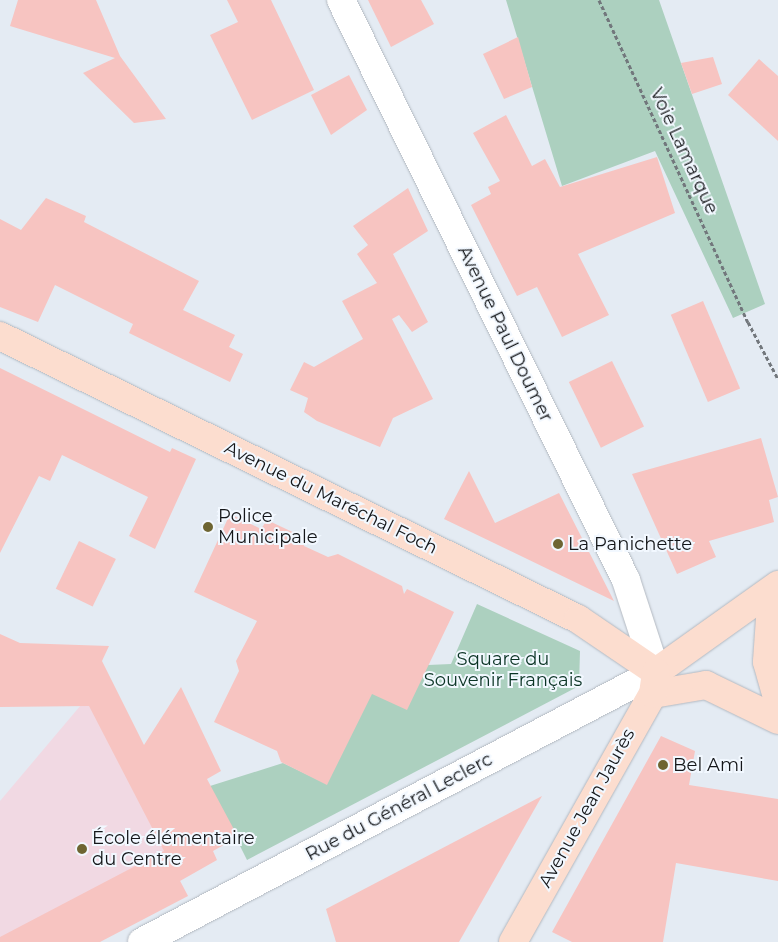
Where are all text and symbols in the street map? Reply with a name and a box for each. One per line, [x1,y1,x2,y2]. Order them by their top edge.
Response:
street label: Voie Lamarque [645,85,723,217]
street label: Avenue Paul Doumer [453,243,557,425]
street label: Avenue du Maréchal Foch [221,437,441,559]
place label: Police Municipale [218,506,318,548]
marker: Police Municipale [202,521,214,533]
place label: La Panichette [568,533,692,555]
marker: La Panichette [552,538,564,550]
park label: Square du Souvenir Français [424,649,582,692]
street label: Avenue Jean Jaurès [534,725,640,891]
street label: Rue du Général Leclerc [302,749,496,865]
place label: Bel Ami [673,754,744,776]
marker: Bel Ami [657,759,669,771]
place label: École élémentaire du Centre [92,828,255,871]
marker: École élémentaire du Centre [76,843,88,855]

